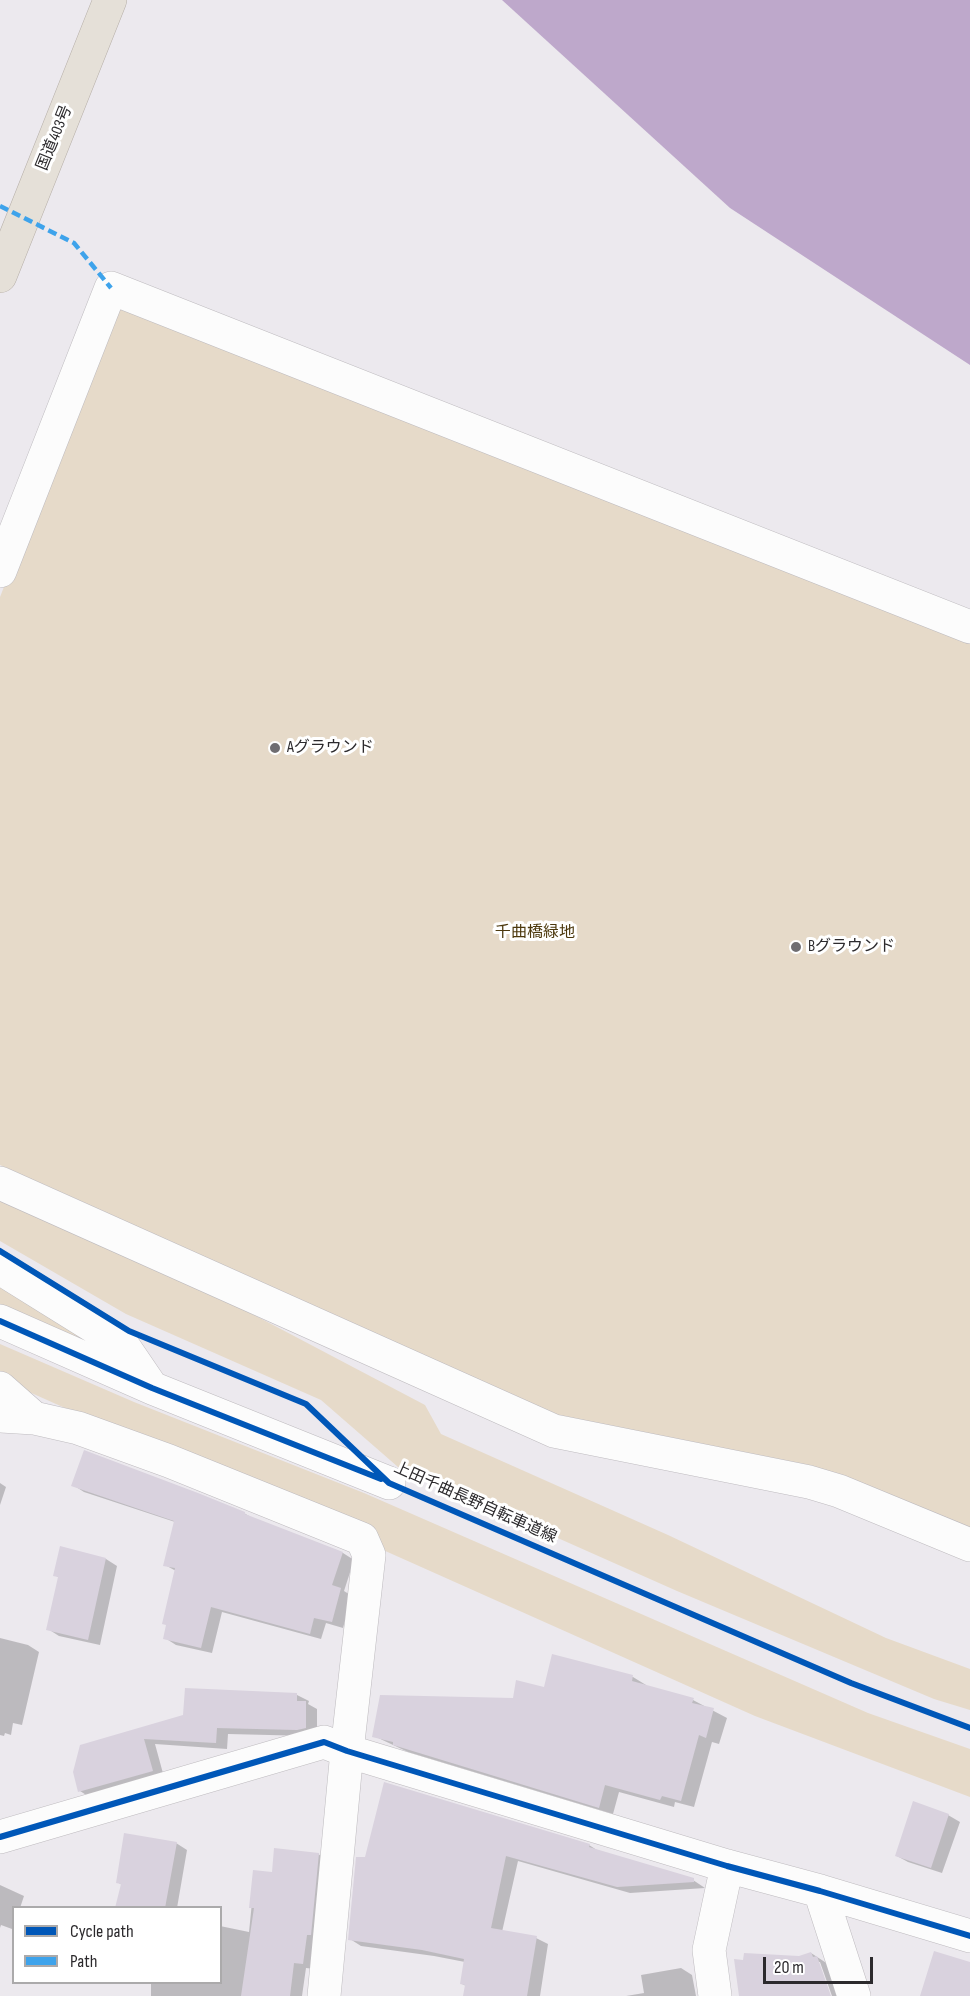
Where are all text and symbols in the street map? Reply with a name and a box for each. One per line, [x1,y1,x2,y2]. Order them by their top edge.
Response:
street label: 国道403号 [33,103,77,173]
place label: Aグラウンド [287,738,374,758]
marker: Aグラウンド [268,741,282,755]
park label: 千曲橋緑地 [495,923,575,943]
place label: Bグラウンド [808,937,895,957]
marker: Bグラウンド [789,940,803,954]
street label: 上田千曲長野自転車道線 [391,1458,559,1548]
legend [12,1906,222,1984]
text: Cycle path [70,1921,134,1942]
scale bar [766,1945,876,1983]
text: Path [70,1951,98,1972]
text: 20 m [774,1957,804,1978]

